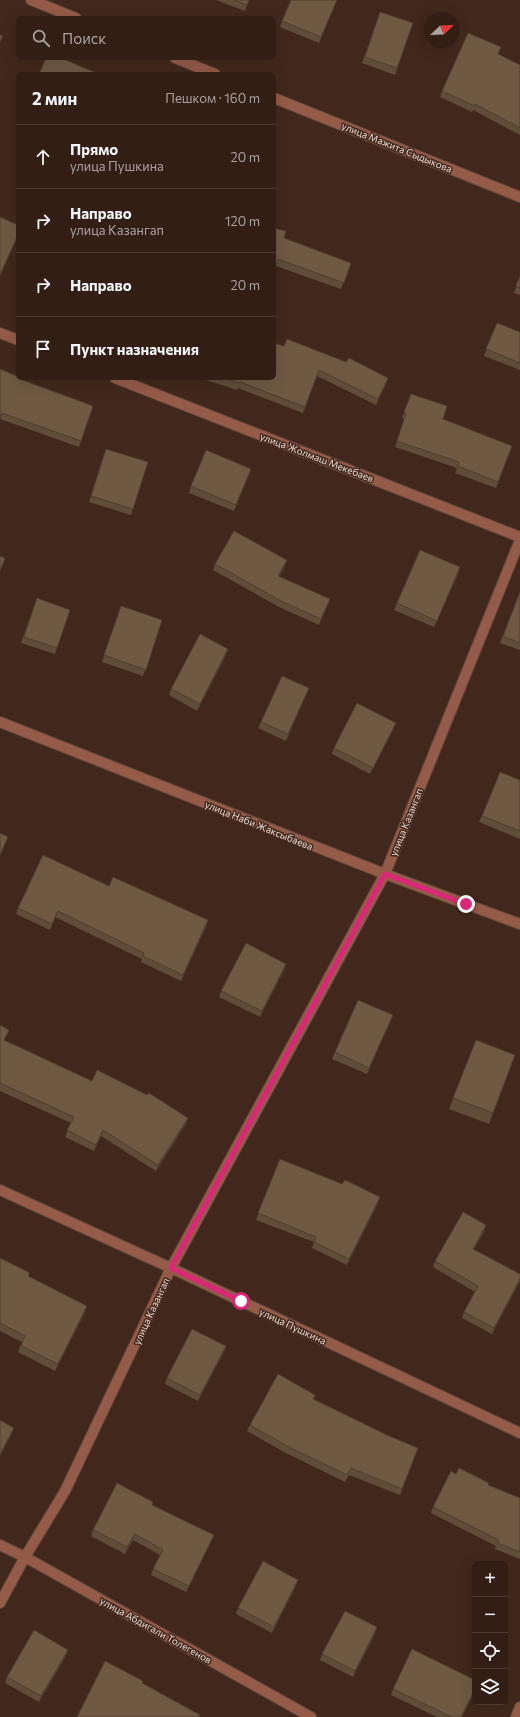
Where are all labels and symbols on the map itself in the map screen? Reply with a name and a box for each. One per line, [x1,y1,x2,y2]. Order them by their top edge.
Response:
north arrow [424,12,460,48]
street label: улица Мажита Сыдыкова [340,119,454,175]
street label: улица Жолмаш Мекебаев [259,430,375,484]
street label: улица Казангап [387,786,425,858]
street label: улица Наби Жаксыбаева [203,798,315,852]
route end [457,895,475,913]
street label: улица Казангап [130,1276,172,1346]
route start [232,1292,250,1310]
street label: улица Пушкина [258,1305,328,1347]
street label: улица Абдигали Толегенов [98,1594,214,1666]

